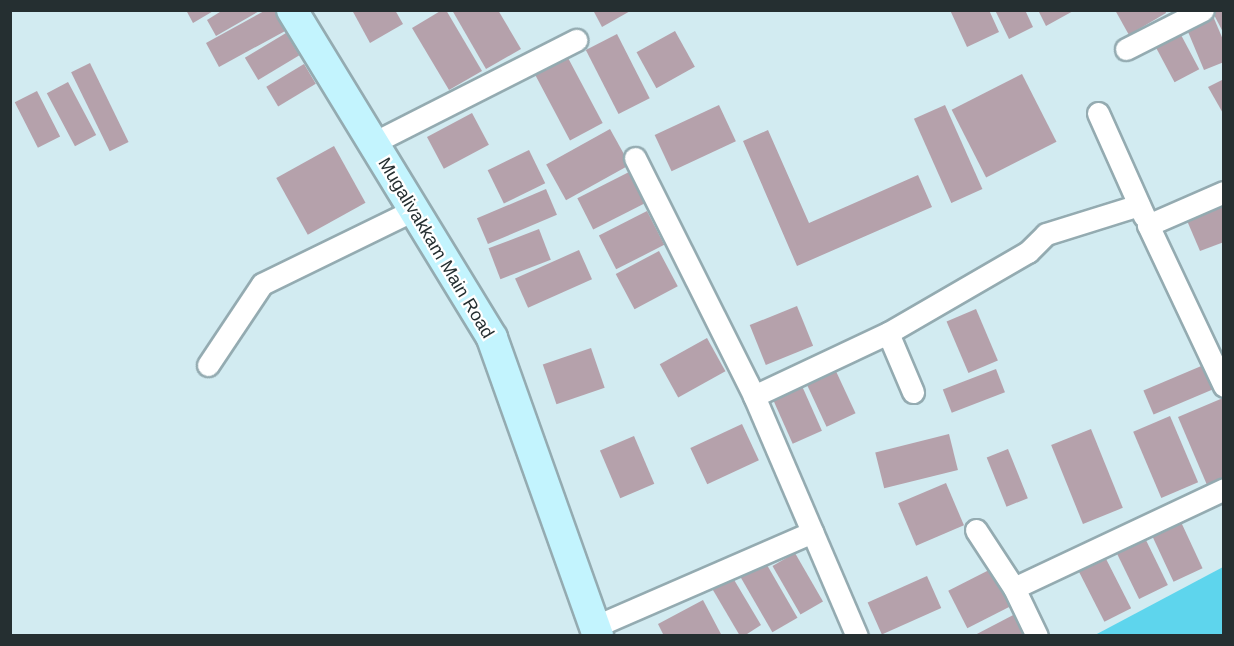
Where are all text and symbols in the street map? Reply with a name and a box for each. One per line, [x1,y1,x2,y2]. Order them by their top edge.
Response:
street label: Mugalivakkam Main Road [373,154,499,342]

